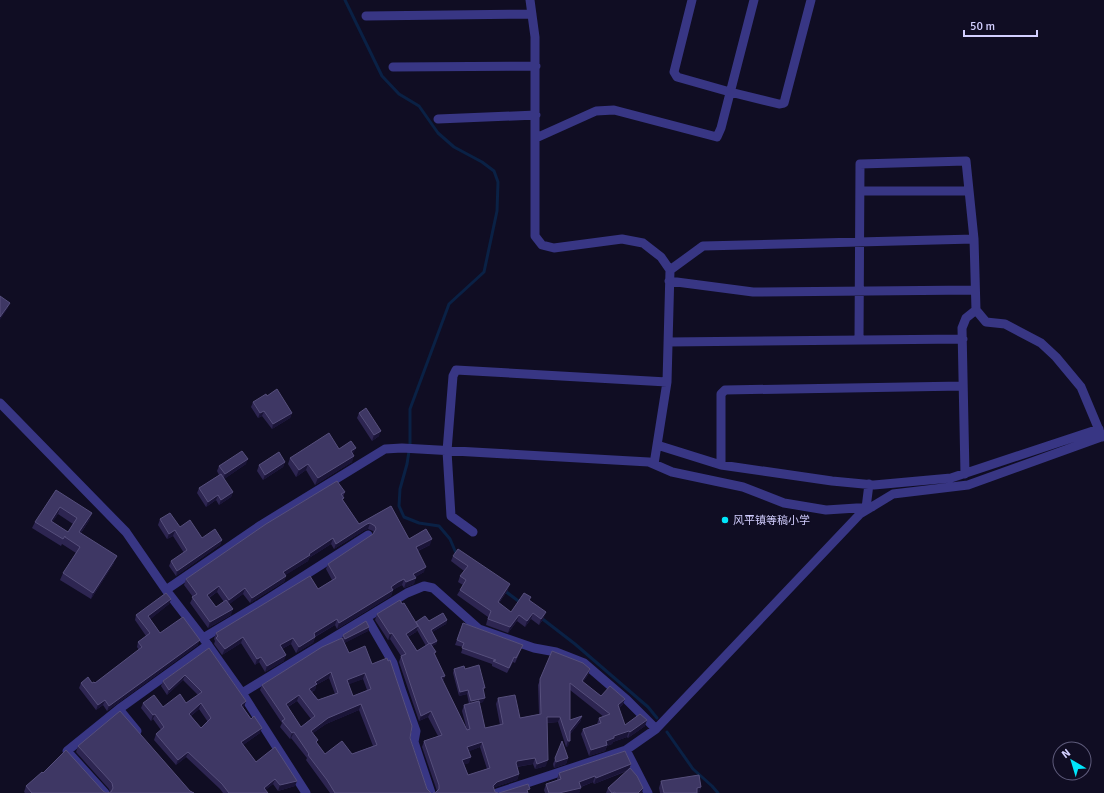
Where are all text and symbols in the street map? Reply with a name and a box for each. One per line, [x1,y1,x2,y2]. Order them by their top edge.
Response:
scale bar [964,12,1037,38]
text: 50 m [970,19,995,34]
place label: 风平镇等稿小学 [733,514,810,527]
marker: 风平镇等稿小学 [720,515,730,525]
north arrow [1052,741,1092,781]
text: N [1059,746,1073,761]

